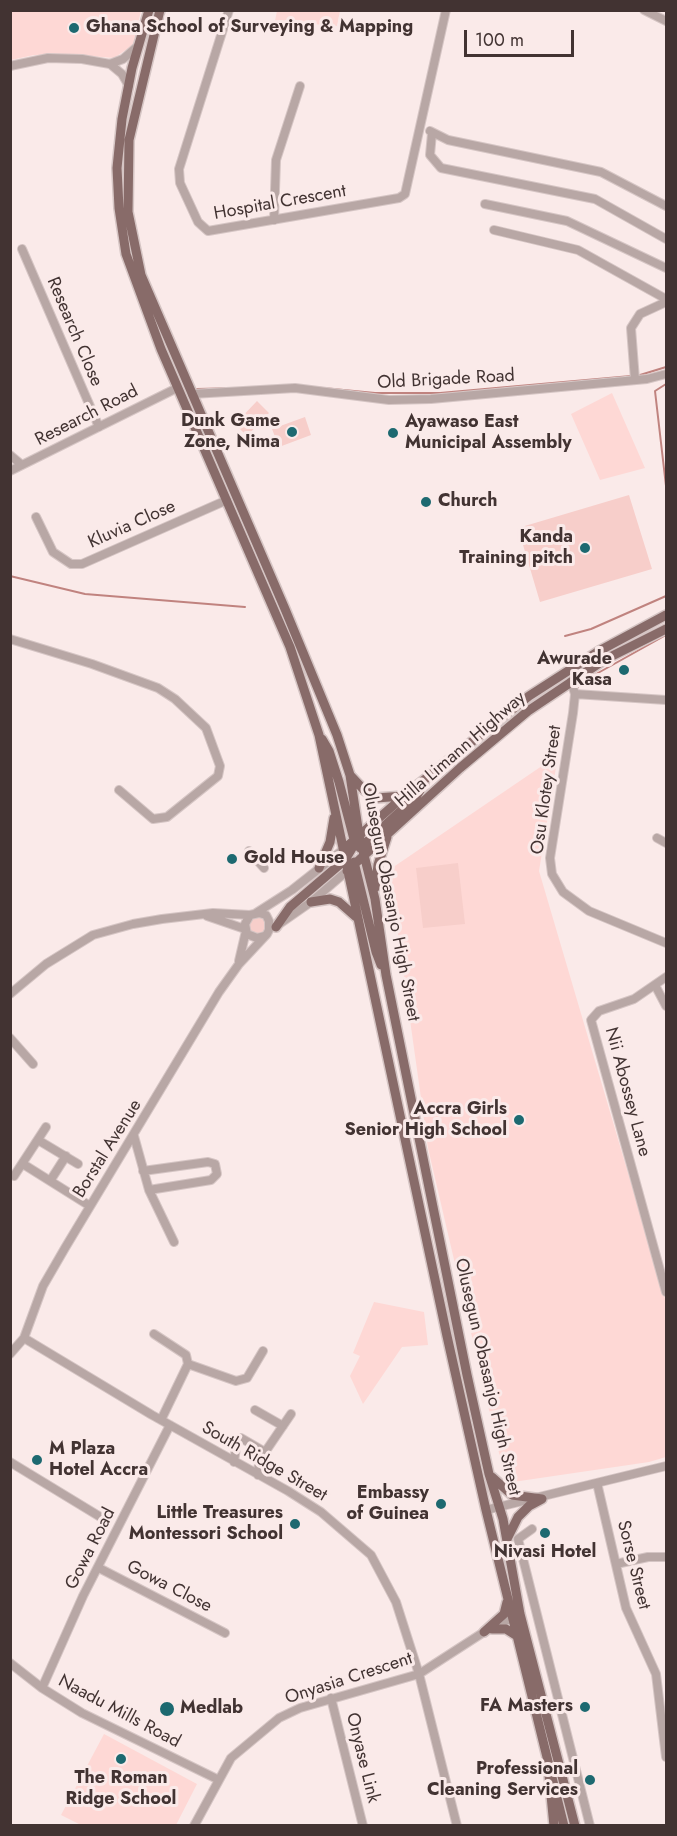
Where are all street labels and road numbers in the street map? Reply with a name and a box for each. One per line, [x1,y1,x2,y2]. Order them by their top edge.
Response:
street label: Hospital Crescent [212,181,348,225]
street label: Research Close [41,274,107,390]
street label: Old Brigade Road [377,366,515,394]
street label: Research Road [32,381,142,451]
street label: Kluvia Close [85,496,179,554]
street label: Hilla Limann Highway [391,688,531,812]
street label: Osu Klotey Street [527,724,567,856]
street label: Olusegun Obasanjo High Street [356,781,424,1023]
street label: Nii Abossey Lane [599,1025,655,1159]
street label: Borstal Avenue [69,1096,147,1202]
street label: Olusegun Obasanjo High Street [449,1256,525,1498]
street label: South Ridge Street [197,1417,331,1507]
street label: Gowa Road [61,1505,121,1593]
street label: Sorse Street [612,1518,654,1612]
street label: Gowa Close [123,1556,215,1618]
street label: Onyasia Crescent [283,1648,415,1710]
street label: Naadu Mills Road [54,1671,184,1753]
street label: Onyase Link [340,1711,384,1805]

